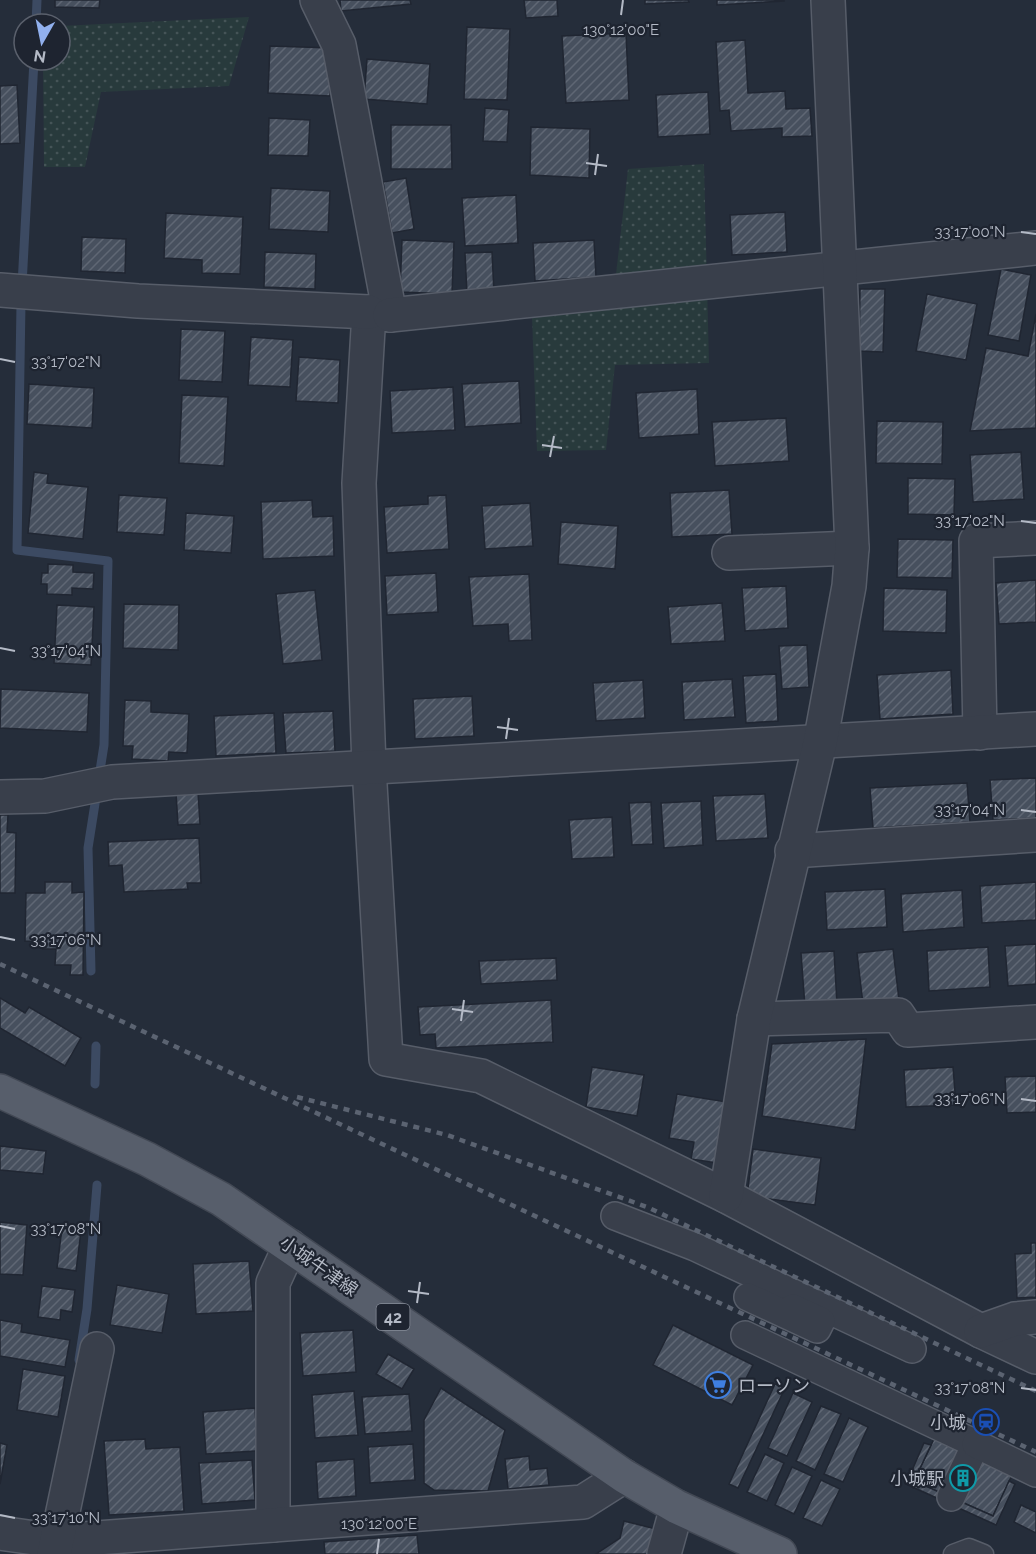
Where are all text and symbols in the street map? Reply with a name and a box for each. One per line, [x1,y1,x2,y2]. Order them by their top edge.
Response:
north arrow [12,12,72,72]
text: 130°12'00"E [583,21,659,39]
text: N [32,46,47,67]
text: 33°17'00"N [934,223,1006,241]
text: 33°17'02"N [31,353,101,371]
text: 33°17'02"N [935,512,1005,530]
text: 33°17'04"N [31,642,101,660]
text: 33°17'04"N [935,801,1005,819]
text: 33°17'06"N [30,931,102,949]
text: 33°17'06"N [934,1090,1006,1108]
text: 33°17'08"N [31,1220,101,1238]
street label: 小城牛津線 [276,1232,362,1300]
road number: 42 [376,1304,410,1330]
supermarket icon: ローソン [703,1370,733,1400]
place label: ローソン [738,1375,810,1396]
text: 33°17'08"N [935,1379,1005,1397]
station icon: 小城 [971,1407,1001,1437]
place label: 小城 [930,1412,966,1433]
building icon: 小城駅 [948,1463,978,1493]
place label: 小城駅 [890,1468,944,1489]
text: 33°17'10"N [32,1509,100,1527]
text: 130°12'00"E [341,1515,417,1533]

